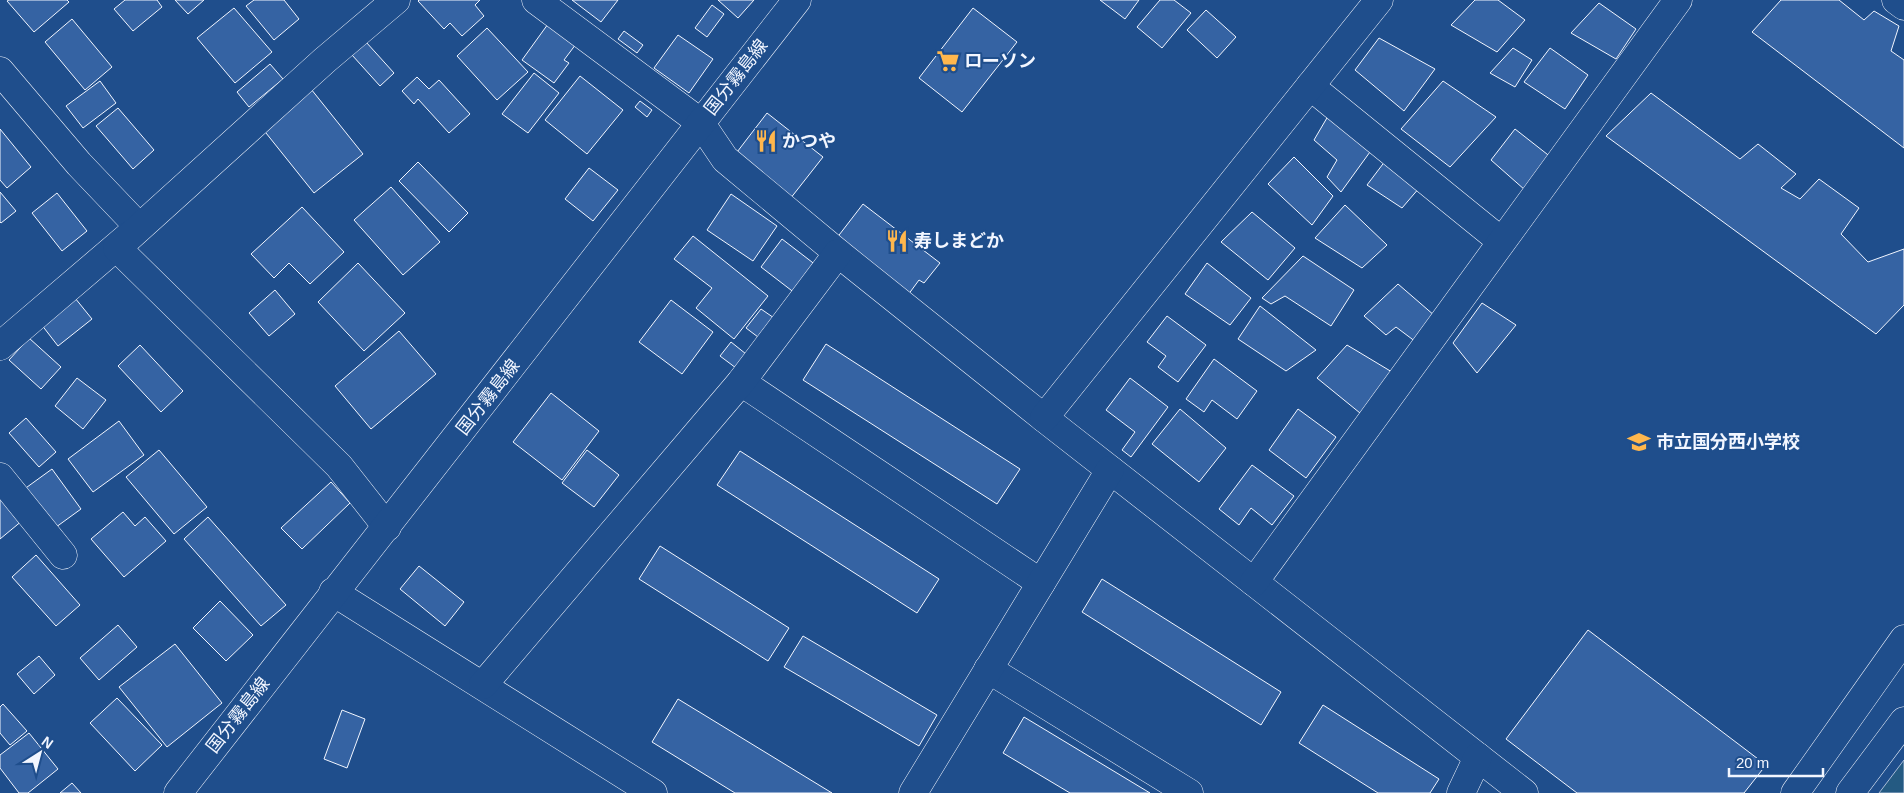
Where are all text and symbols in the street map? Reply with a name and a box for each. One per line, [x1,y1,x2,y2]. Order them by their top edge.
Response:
street label: 国分霧島線 [700,35,772,119]
supermarket icon: ローソン [935,48,961,74]
place label: ローソン [964,51,1036,71]
restaurant icon: かつや [753,128,779,154]
place label: かつや [782,131,836,151]
restaurant icon: 寿しまどか [884,228,910,254]
place label: 寿しまどか [914,231,1004,251]
street label: 国分霧島線 [452,355,524,439]
school or university icon: 市立国分西小学校 [1626,429,1652,455]
place label: 市立国分西小学校 [1656,432,1800,452]
street label: 国分霧島線 [202,673,274,757]
north arrow [15,728,65,778]
text: N [39,733,56,752]
scale bar [1729,746,1823,778]
text: 20 m [1736,754,1769,771]

